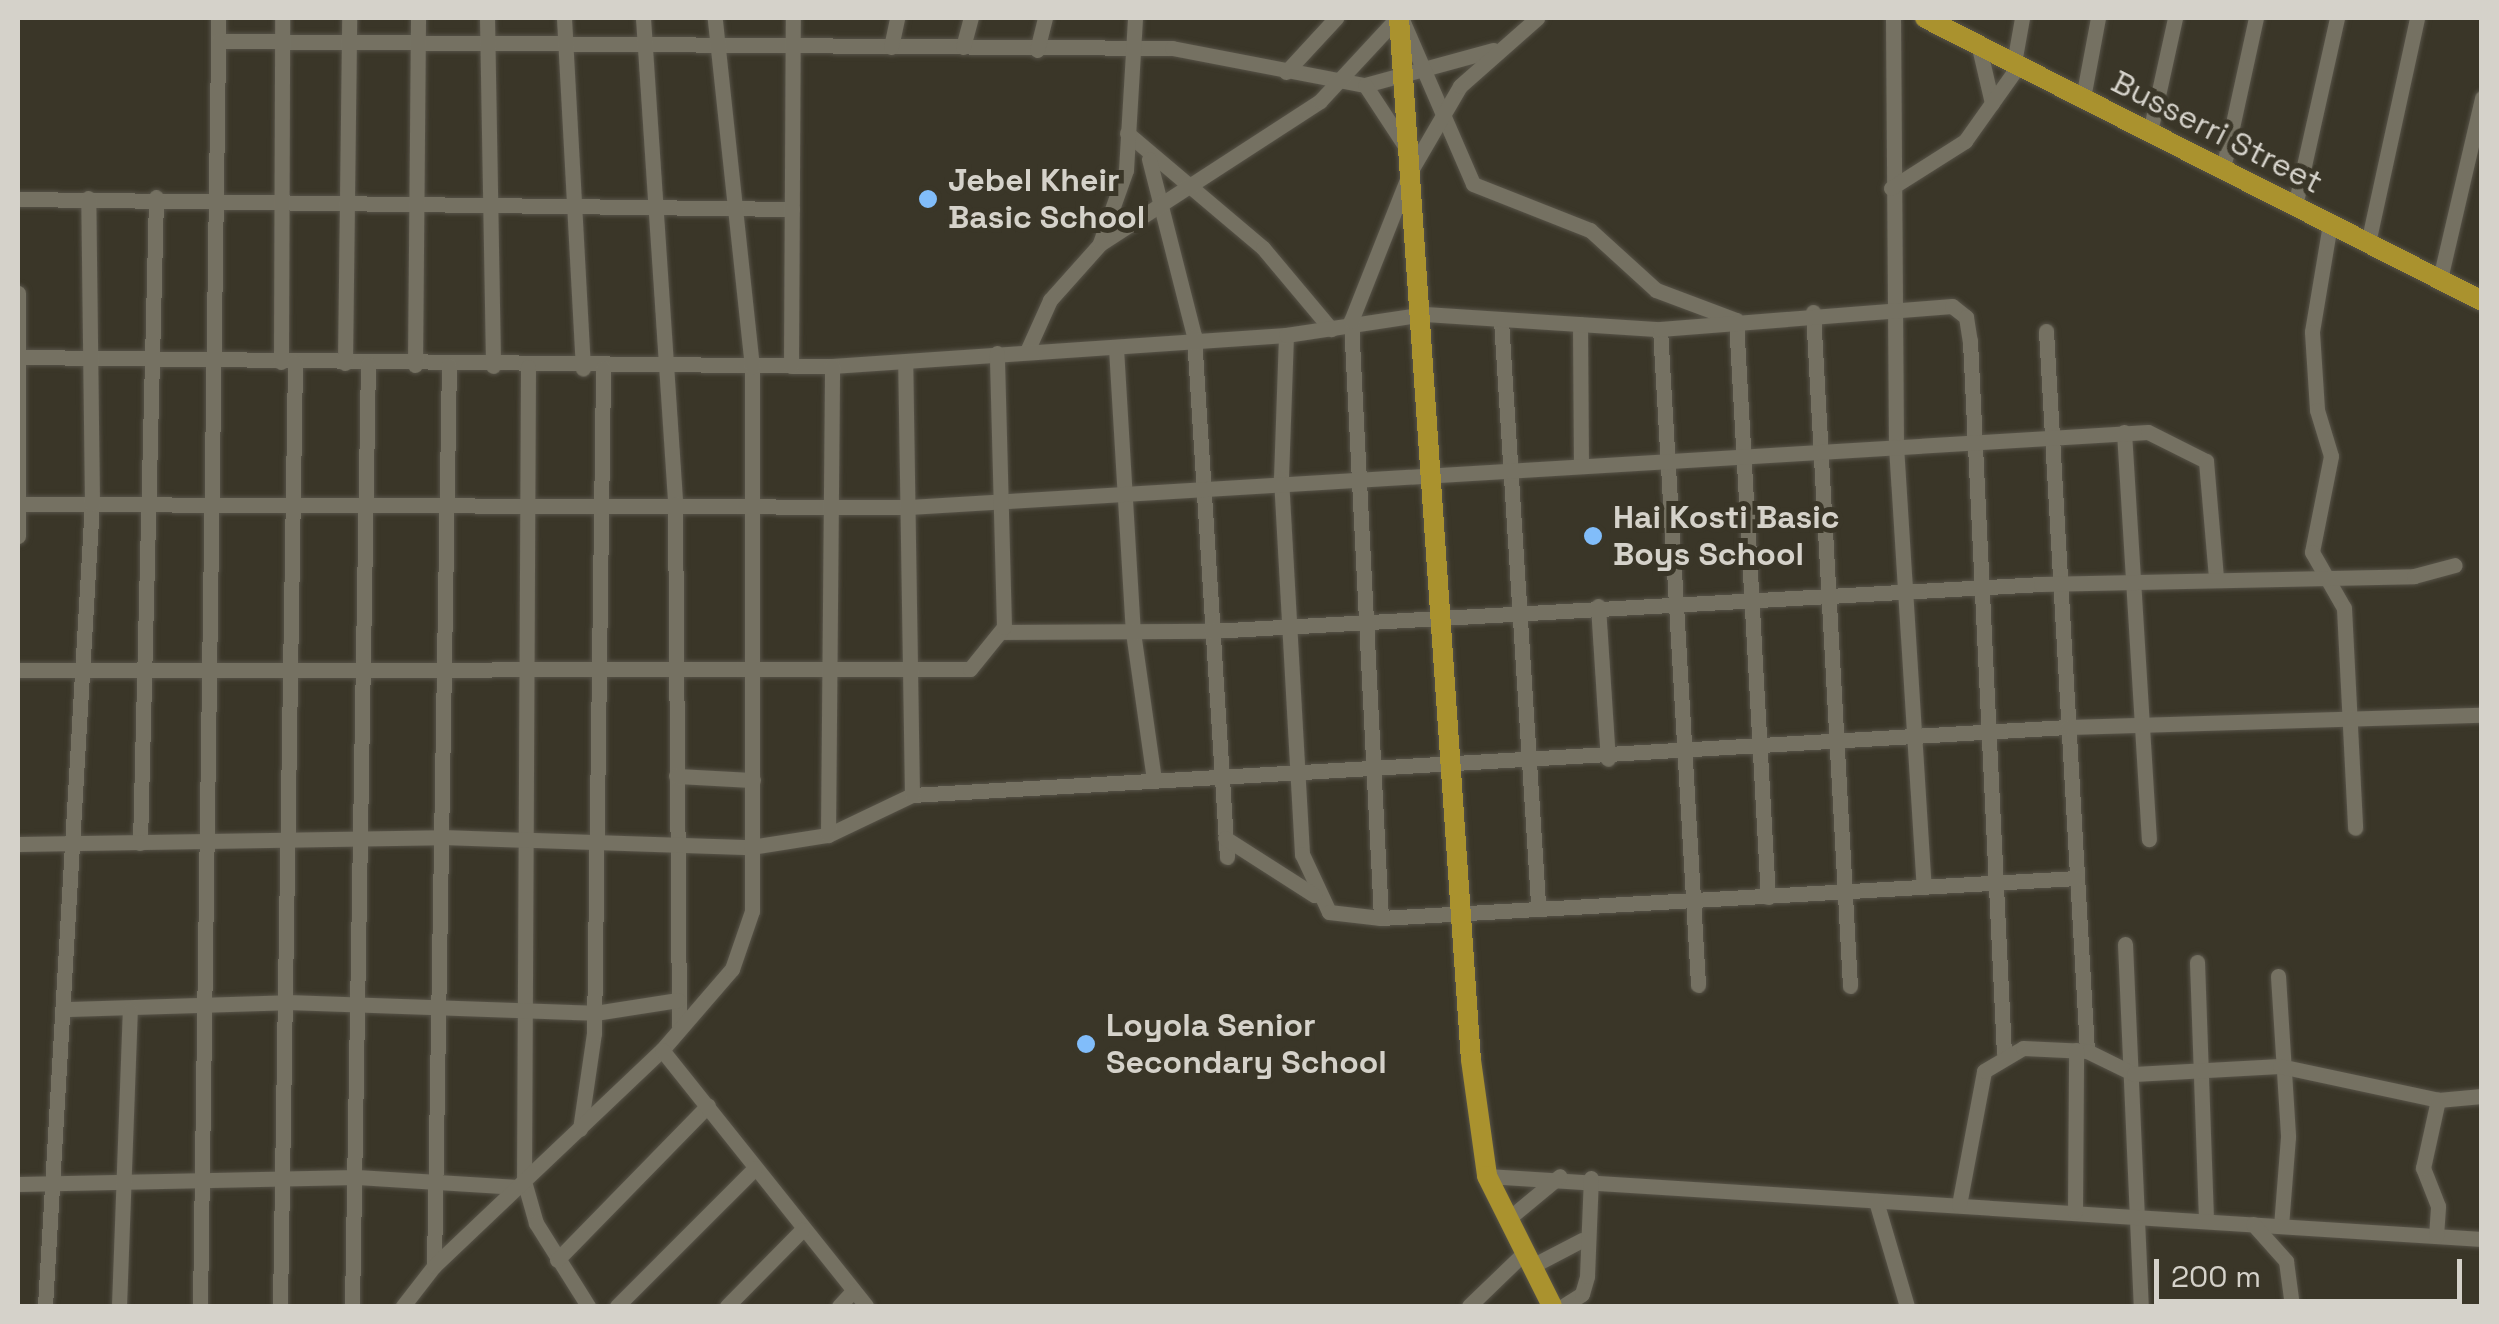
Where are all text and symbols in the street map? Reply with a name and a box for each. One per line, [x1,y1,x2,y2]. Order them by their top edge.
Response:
street label: Busserri Street [2105,62,2329,202]
place label: Jebel Kheir Basic School [948,162,1145,237]
marker: Jebel Kheir Basic School [917,188,939,210]
place label: Hai Kosti Basic Boys School [1613,499,1840,574]
marker: Hai Kosti Basic Boys School [1582,525,1604,547]
place label: Loyola Senior Secondary School [1106,1007,1387,1082]
marker: Loyola Senior Secondary School [1075,1033,1097,1055]
scale bar [2159,1239,2466,1301]
text: 200 m [2171,1257,2261,1296]

